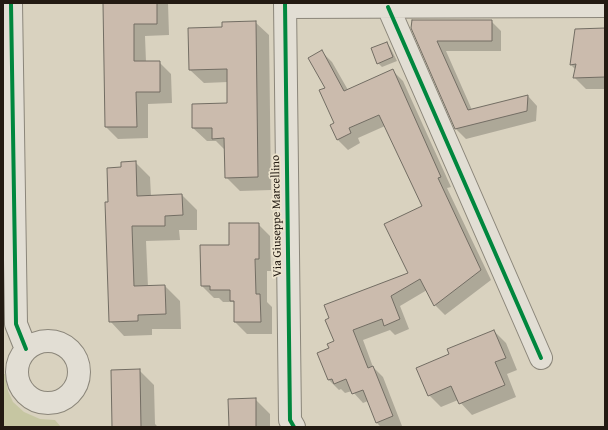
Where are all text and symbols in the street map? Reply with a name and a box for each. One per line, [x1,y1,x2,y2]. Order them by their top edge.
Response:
street label: Via Giuseppe Marcellino [269,155,285,277]

